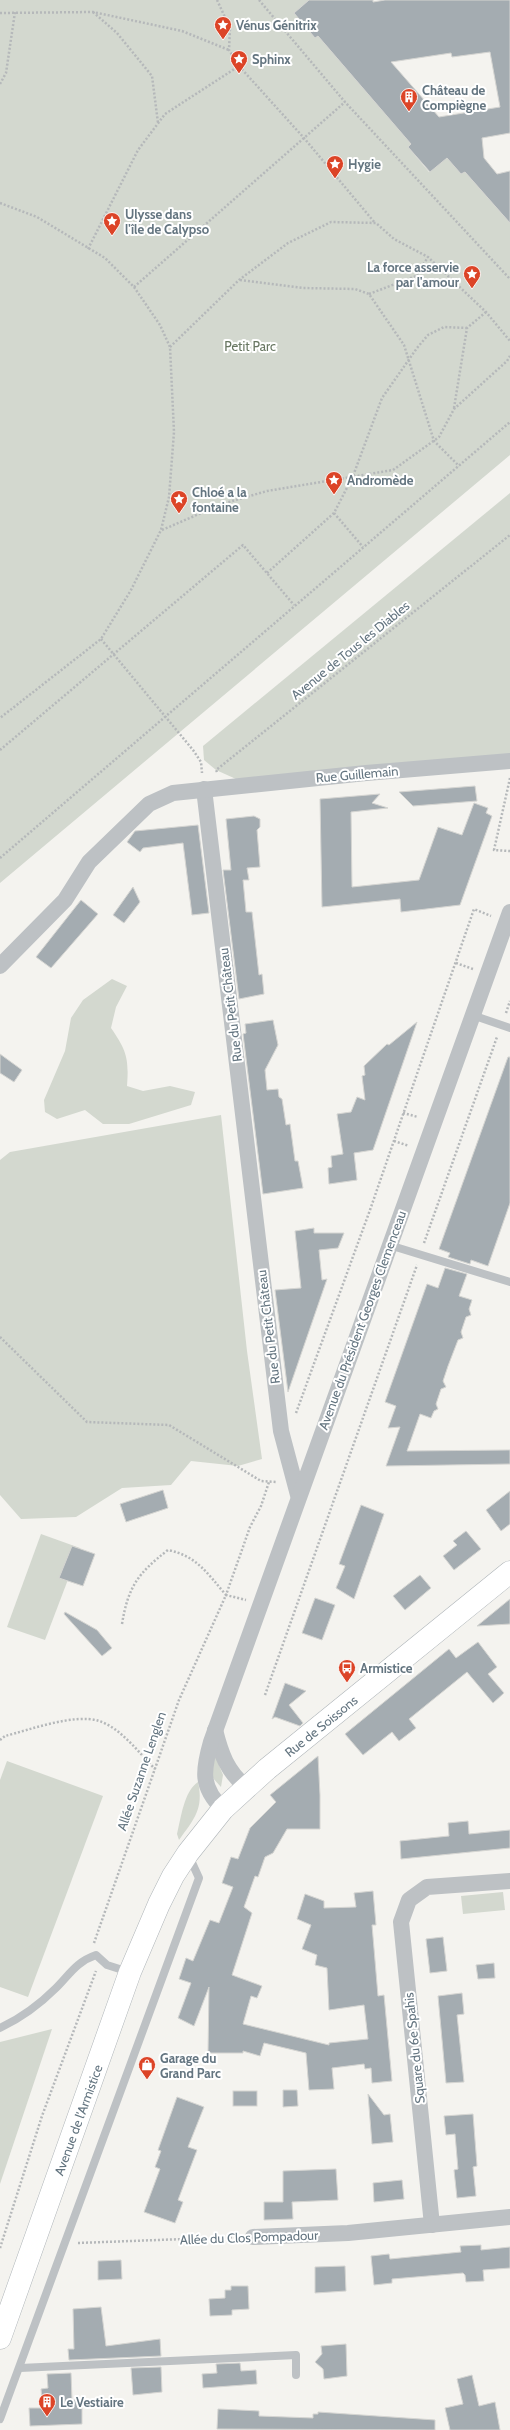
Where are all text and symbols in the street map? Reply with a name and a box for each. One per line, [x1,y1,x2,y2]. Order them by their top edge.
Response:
place icon: Vénus Génitrix [213,15,233,40]
place label: Vénus Génitrix [236,17,317,33]
place icon: Sphinx [229,49,249,74]
place label: Sphinx [252,51,291,67]
place label: Château de Compiègne [422,82,486,113]
building icon: Château de Compiègne [399,87,419,112]
place icon: Hygie [325,154,345,179]
place label: Hygie [348,156,381,172]
place label: Ulysse dans l'île de Calypso [125,206,210,237]
place icon: Ulysse dans l'île de Calypso [102,211,122,236]
place label: La force asservie par l'amour [367,259,460,290]
place icon: La force asservie par l'amour [462,264,482,289]
park label: Petit Parc [224,338,276,354]
place icon: Andromède [324,470,344,495]
place label: Andromède [347,472,414,488]
place label: Chloé a la fontaine [192,484,247,515]
place icon: Chloé a la fontaine [169,489,189,514]
street label: Avenue de Tous les Diables [288,597,413,703]
street label: Rue Guillemain [315,762,399,786]
street label: Rue du Petit Château [215,947,245,1063]
street label: Avenue du Président Georges Clemenceau [315,1208,409,1432]
street label: Rue du Petit Château [253,1269,283,1385]
bus stop icon: Armistice [337,1658,357,1683]
place label: Armistice [360,1660,413,1676]
street label: Rue de Soissons [281,1691,361,1760]
street label: Allée Suzanne Lenglen [113,1709,169,1833]
street label: Square du 6e Spahis [400,1991,428,2104]
place label: Garage du Grand Parc [160,2050,221,2081]
shop icon: Garage du Grand Parc [137,2055,157,2080]
street label: Avenue de l'Armistice [51,2062,106,2178]
street label: Allée du Clos Pompadour [180,2227,319,2247]
building icon: Le Vestiaire [37,2392,57,2417]
place label: Le Vestiaire [60,2394,124,2410]

